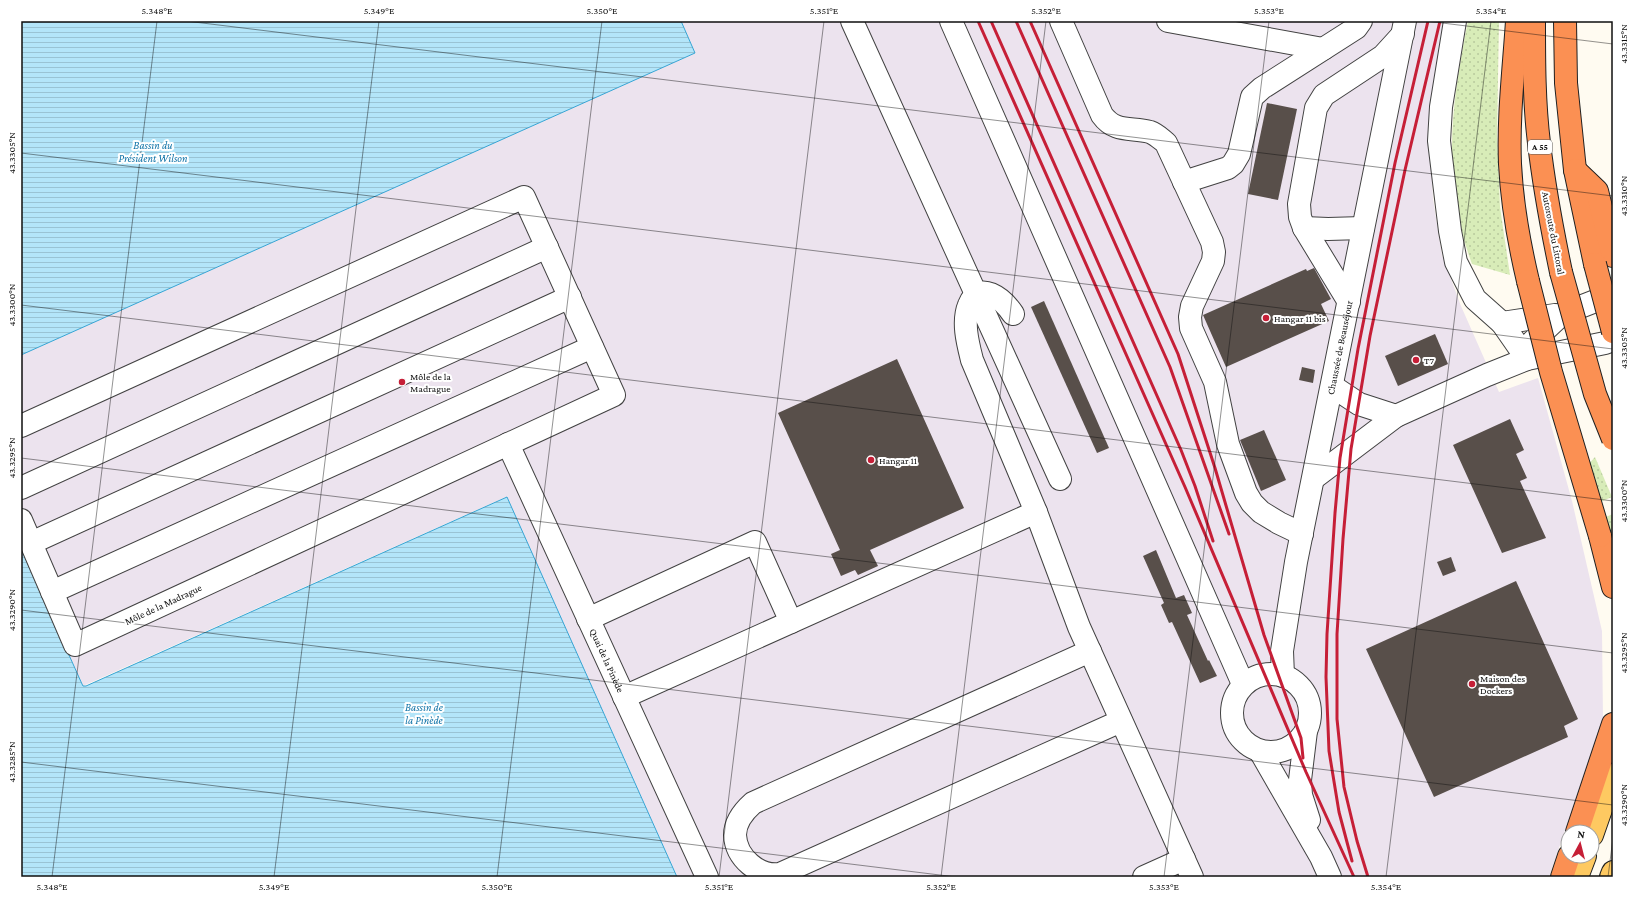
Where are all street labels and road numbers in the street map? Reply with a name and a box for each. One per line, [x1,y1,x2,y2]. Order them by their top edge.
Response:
road number: A 55 [1528,140,1552,154]
street label: Autoroute du Littoral [1540,191,1567,276]
street label: Chaussée de Beauséjour [1325,299,1355,396]
street label: Môle de la Madrague [123,582,204,627]
street label: Quai de la Pinède [588,627,627,695]

